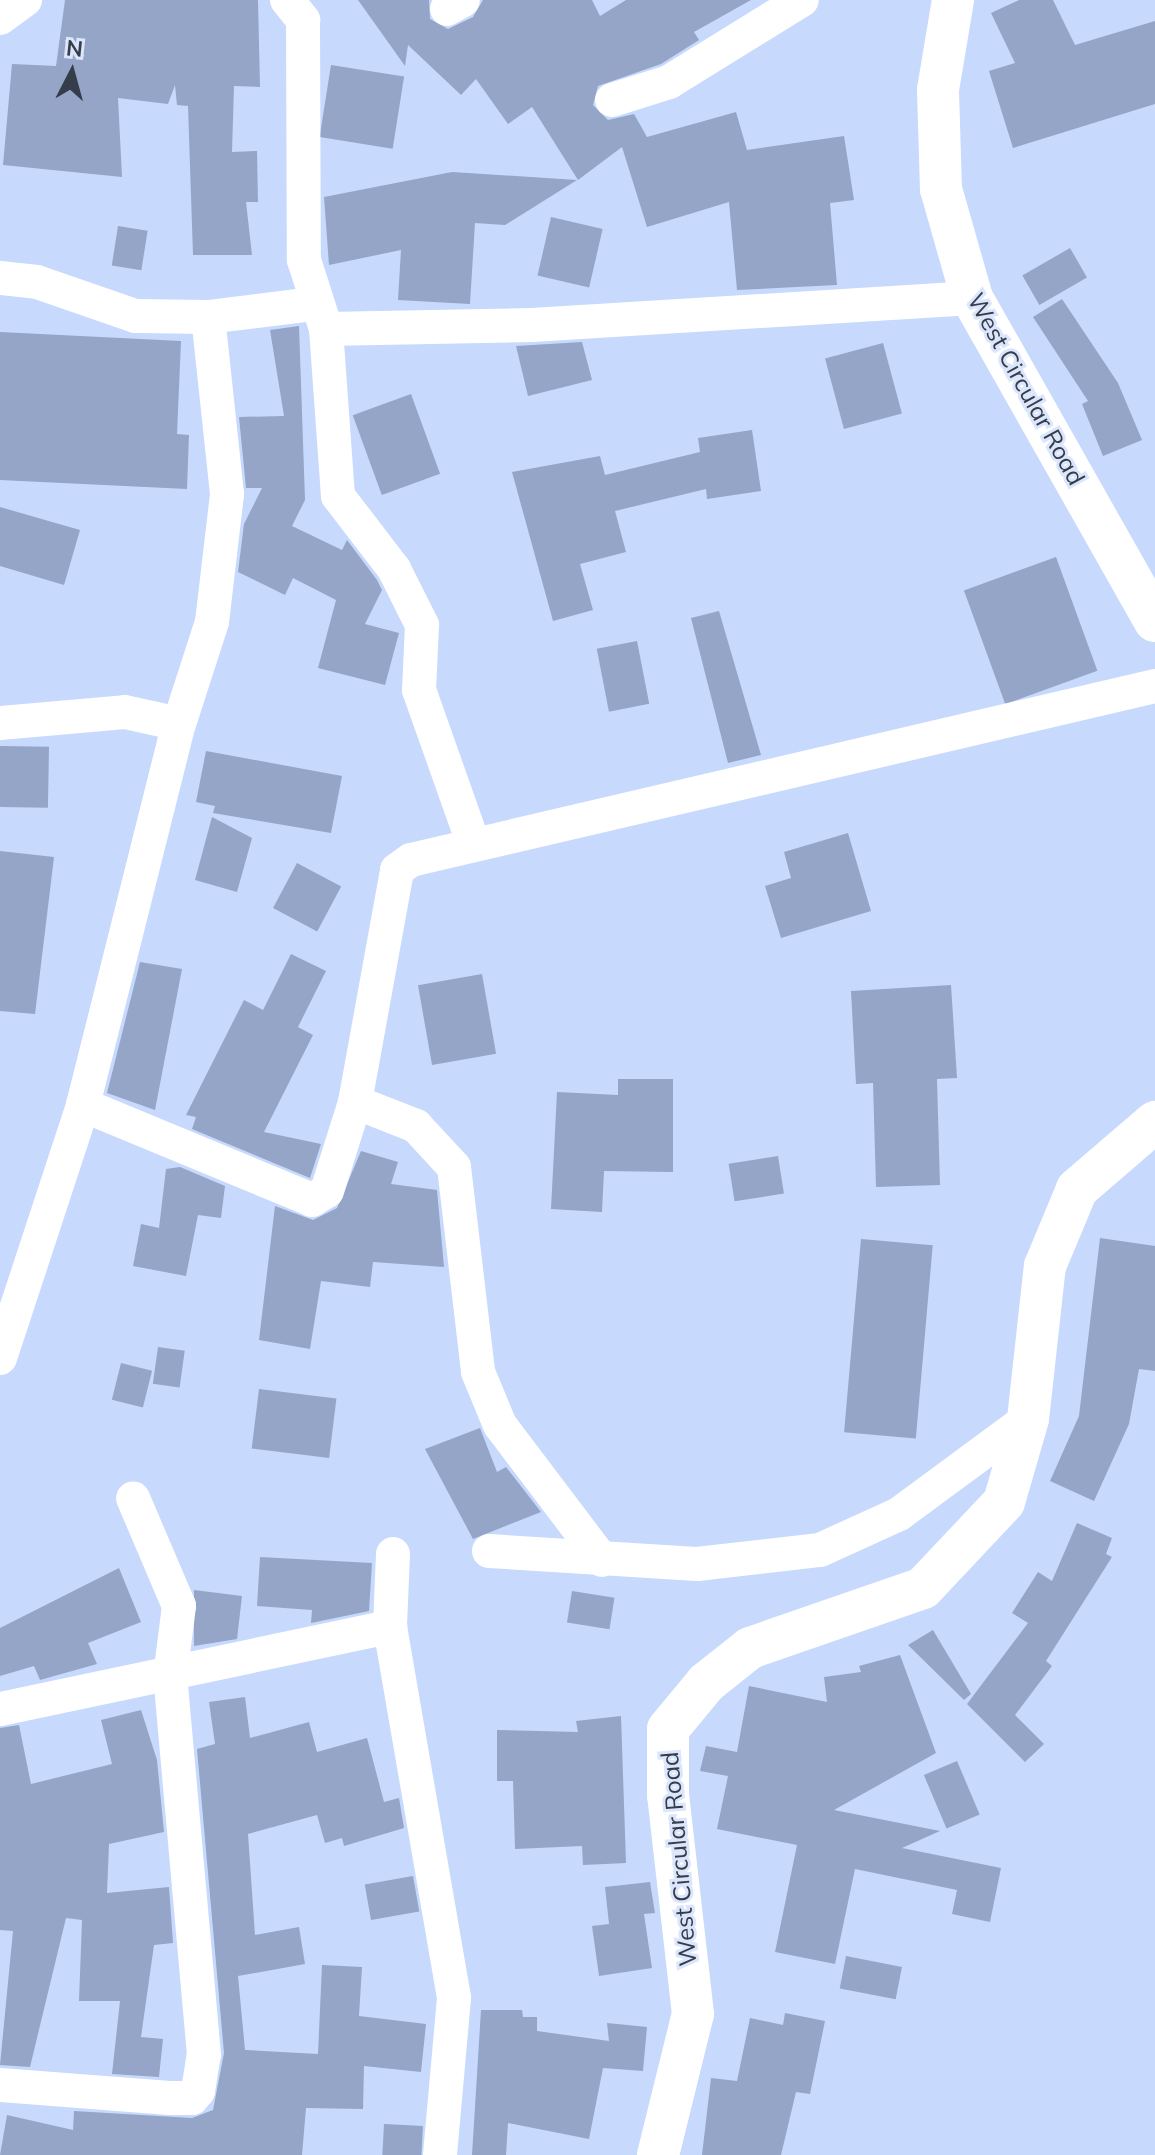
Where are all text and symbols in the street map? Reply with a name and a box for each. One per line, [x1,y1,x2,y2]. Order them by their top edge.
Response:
north arrow [32,32,112,112]
text: N [65,33,84,63]
street label: West Circular Road [961,288,1091,490]
street label: West Circular Road [655,1751,703,1967]

